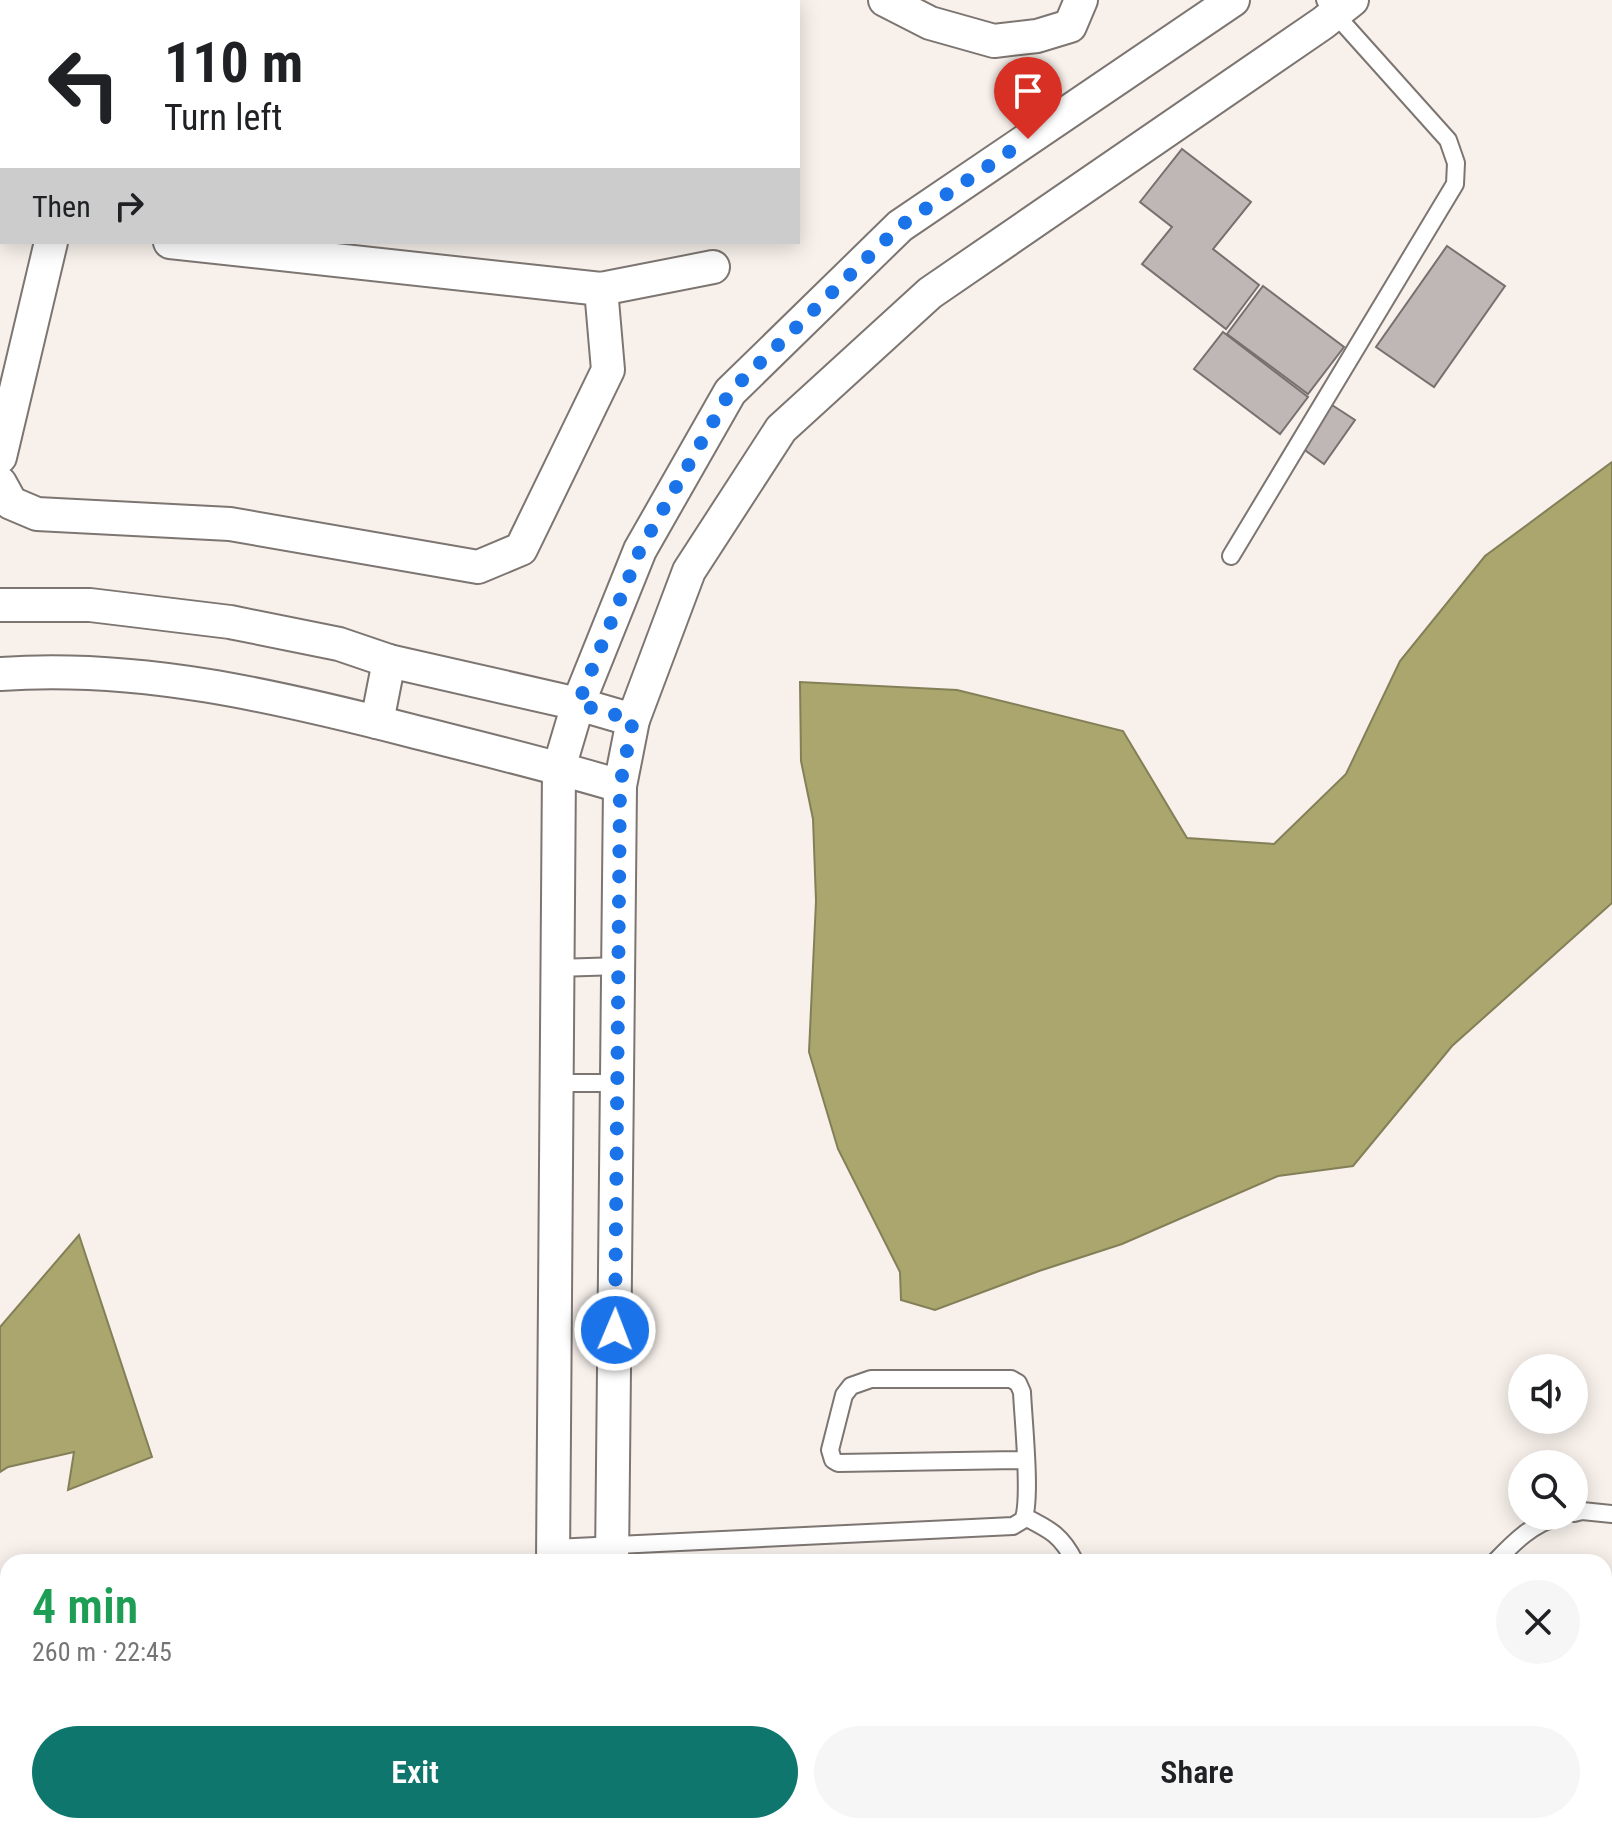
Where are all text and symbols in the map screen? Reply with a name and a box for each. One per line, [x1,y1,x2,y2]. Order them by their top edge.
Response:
text: 110 m [164,30,303,96]
icon: left [32,32,136,136]
pin [994,57,1062,139]
icon: arrive [1006,69,1050,113]
text: Turn left [164,97,282,139]
icon: right [107,184,151,228]
text: Then [32,189,91,224]
position arrow [573,1288,657,1372]
map controls [1508,1354,1588,1530]
button: sound [1508,1354,1588,1434]
button: search [1508,1450,1588,1530]
text: 4 min [32,1578,138,1635]
button: close [1496,1580,1580,1664]
text: 260 m · 22:45 [32,1637,172,1667]
button: Exit [32,1726,798,1818]
button: Share [814,1726,1580,1818]

